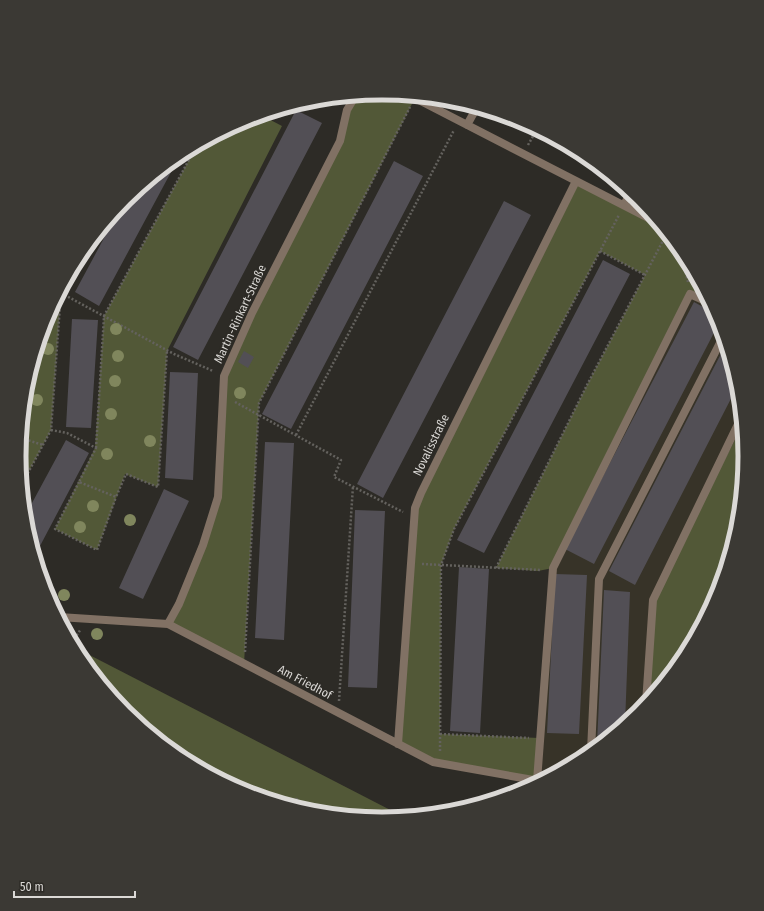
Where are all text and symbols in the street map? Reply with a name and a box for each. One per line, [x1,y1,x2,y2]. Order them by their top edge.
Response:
street label: Martin-Rinkart-Straße [211,262,269,365]
street label: Novalisstraße [410,412,452,478]
street label: Am Friedhof [276,662,336,703]
scale bar [14,873,135,899]
text: 50 m [20,880,44,894]

